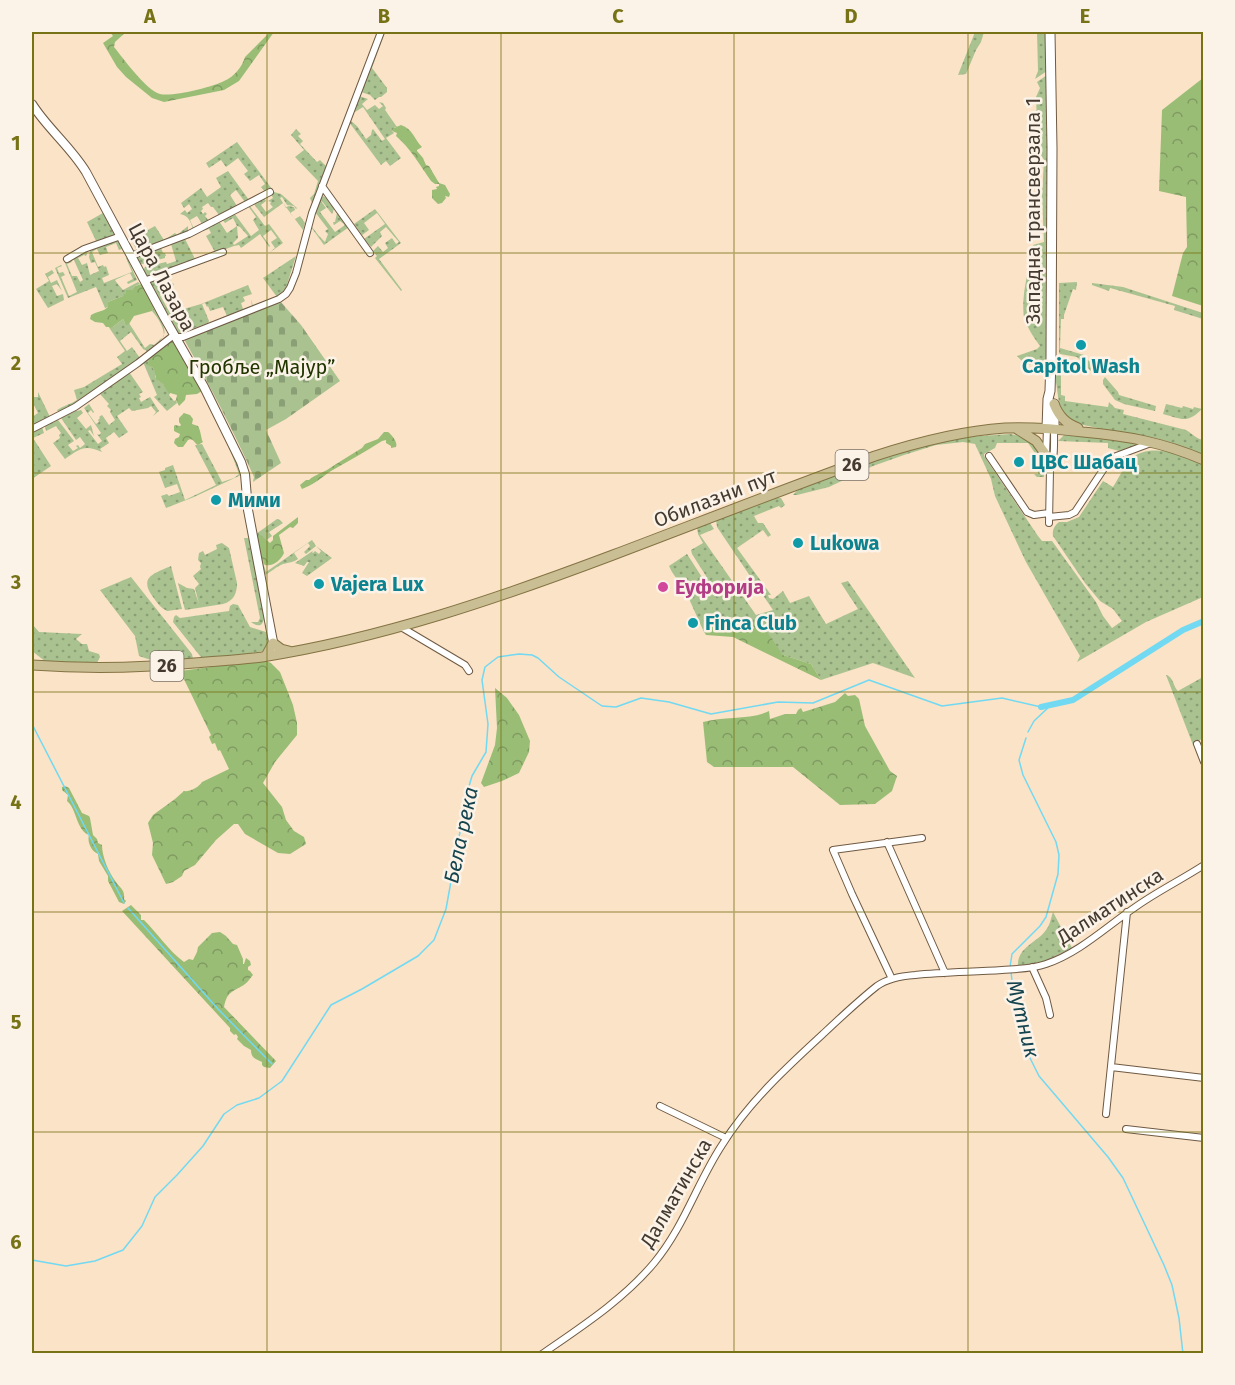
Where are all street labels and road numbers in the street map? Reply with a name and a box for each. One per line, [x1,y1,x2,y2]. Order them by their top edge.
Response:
street label: Западна трансверзала 1 [1021,98,1045,324]
street label: Цара Лазара [123,219,201,335]
road number: 26 [836,450,868,480]
street label: Обилазни пут [650,463,781,532]
road number: 26 [150,651,184,681]
street label: Далматинска [1051,863,1168,950]
street label: Далматинска [635,1134,717,1253]

